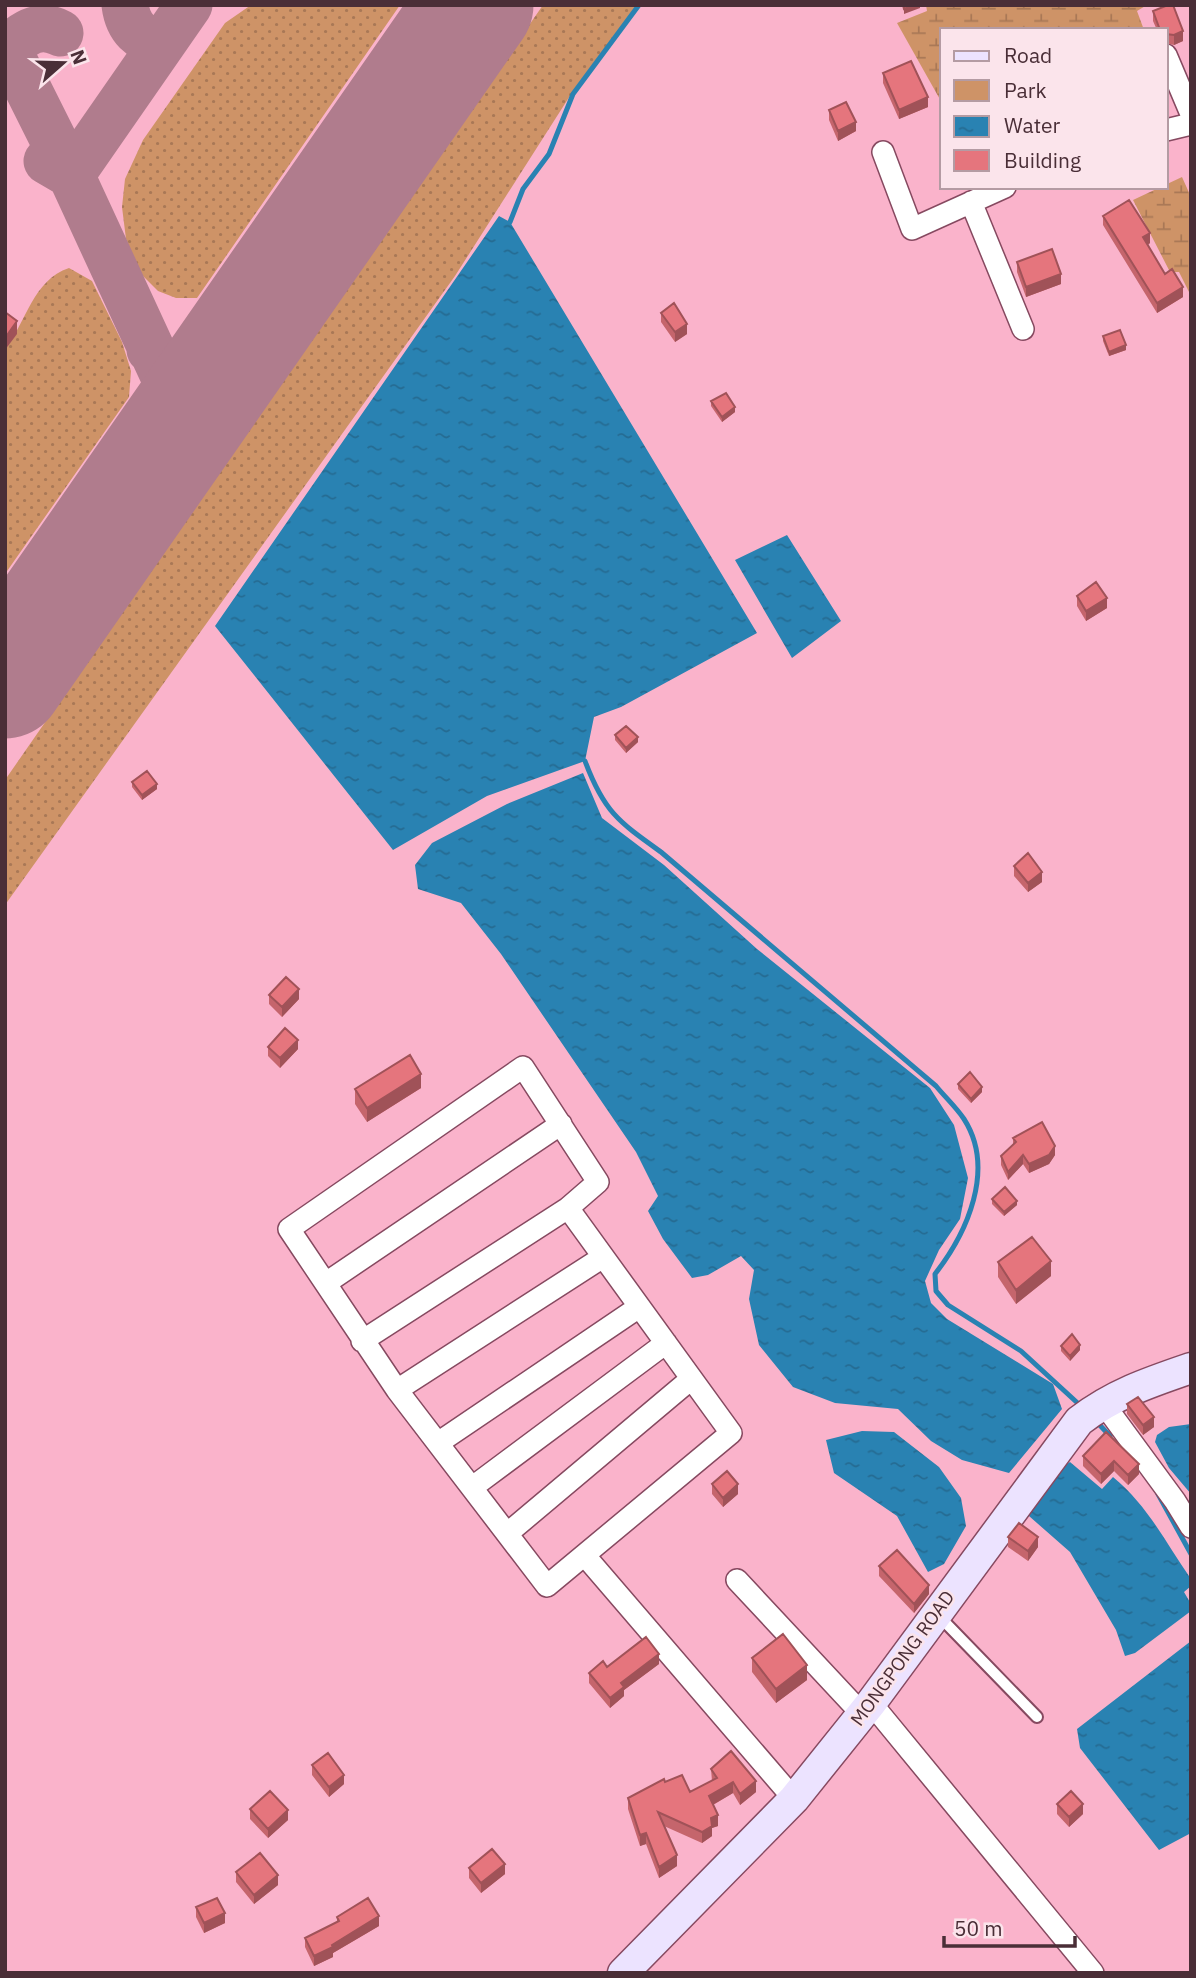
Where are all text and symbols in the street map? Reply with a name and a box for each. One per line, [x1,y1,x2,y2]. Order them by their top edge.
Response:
north arrow [28,28,98,98]
legend [940,28,1168,189]
text: Road [1004,41,1052,69]
text: N [65,47,93,68]
text: Park [1004,76,1047,104]
text: Water [1004,111,1061,139]
text: Building [1004,146,1081,174]
street label: MONGPONG ROAD [845,1586,959,1730]
scale bar [944,1904,1075,1948]
text: 50 m [954,1914,1003,1942]

